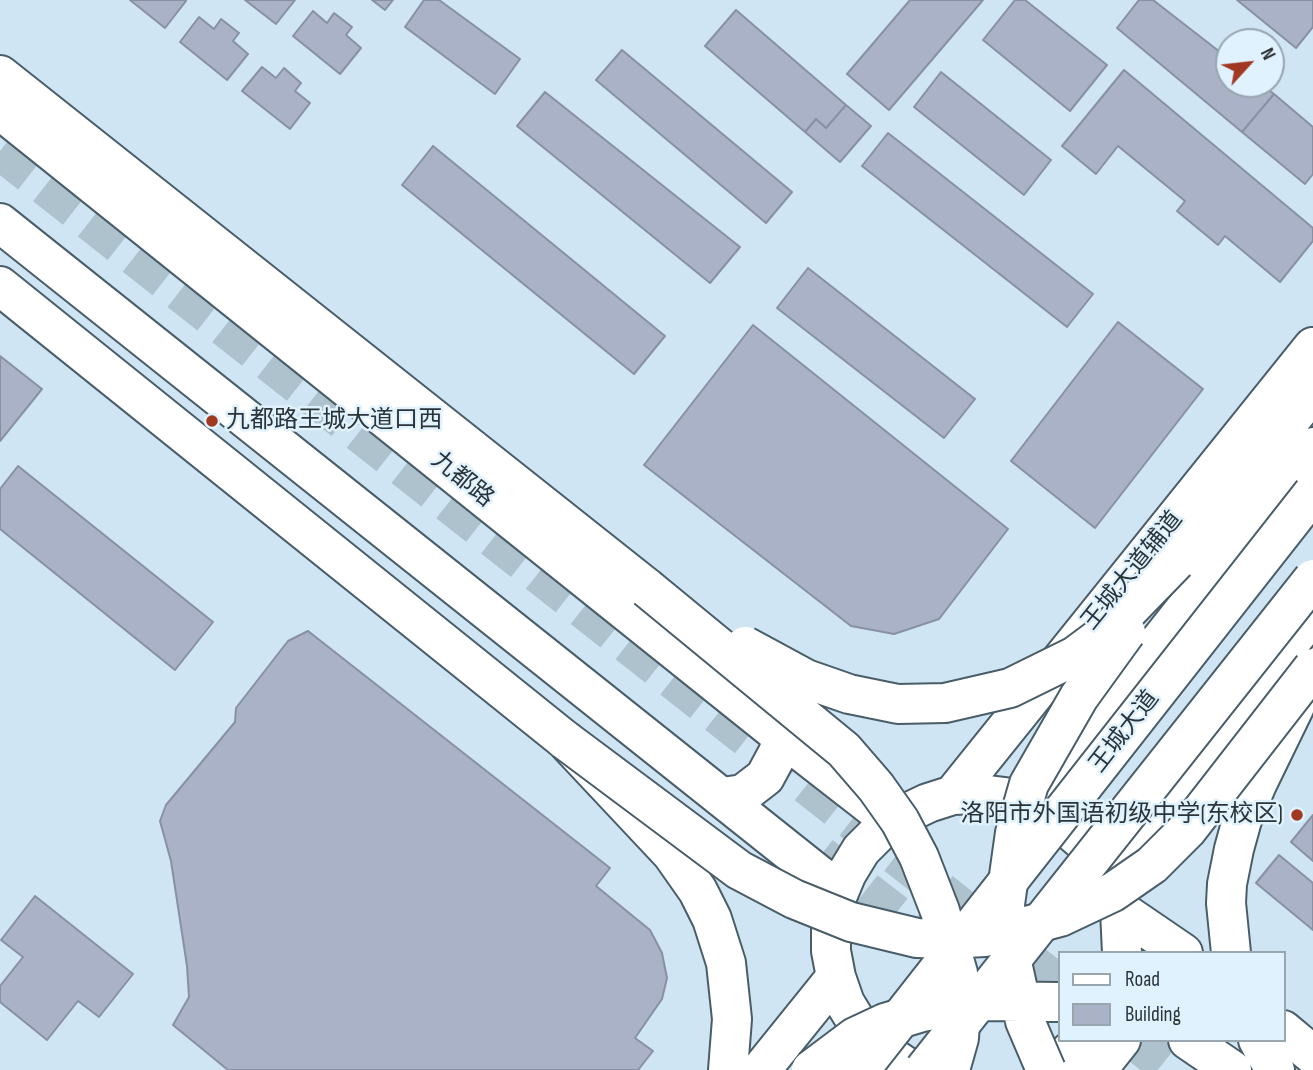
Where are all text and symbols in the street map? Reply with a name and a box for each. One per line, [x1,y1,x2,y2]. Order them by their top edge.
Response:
north arrow [1215,28,1285,98]
text: N [1255,44,1280,64]
place label: 九都路王城大道口西 [226,407,442,435]
marker: 九都路王城大道口西 [204,413,220,429]
street label: 九都路 [425,446,499,514]
street label: 王城大道辅道 [1076,506,1190,636]
street label: 王城大道 [1084,685,1166,779]
place label: 洛阳市外国语初级中学(东校区) [961,801,1283,829]
marker: 洛阳市外国语初级中学(东校区) [1289,807,1305,823]
legend [1058,951,1285,1042]
text: Road [1125,967,1160,992]
text: Building [1125,1002,1181,1027]

